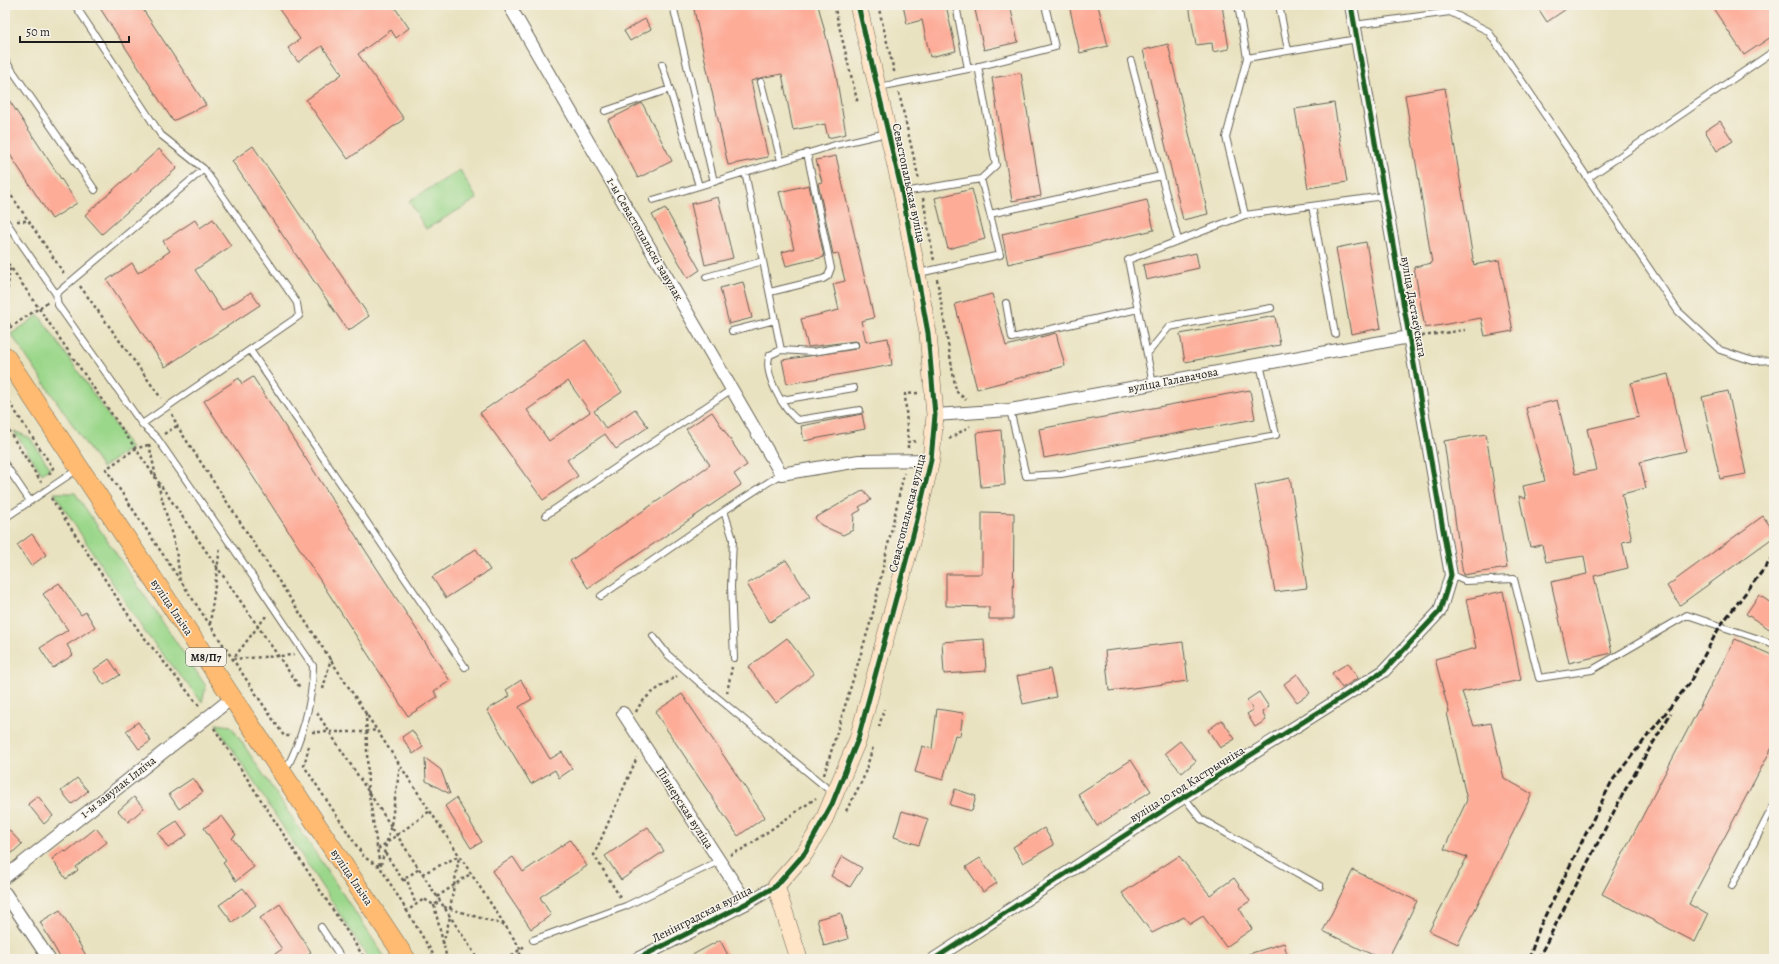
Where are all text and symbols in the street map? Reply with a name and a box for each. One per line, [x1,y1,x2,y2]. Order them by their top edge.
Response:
scale bar [20,18,129,44]
text: 50 m [26,24,50,40]
street label: Севастопальская вуліца [889,122,930,245]
street label: 1-ы Севастопальскі завулак [603,174,687,304]
street label: вуліца Дастаеўскага [1397,255,1431,359]
street label: вуліца Галавачова [1127,363,1220,397]
street label: Севастопальская вуліца [885,452,930,574]
street label: вуліца Ільіча [147,575,197,639]
road number: М8/П7 [186,648,226,666]
street label: вуліца 10 год Кастрычніка [1126,742,1248,826]
street label: 1-ы завулак Ілліча [77,752,159,822]
street label: Піянерская вуліца [653,764,718,852]
street label: вуліца Ільіча [327,845,377,909]
street label: Ленінградская вуліца [649,882,755,946]

